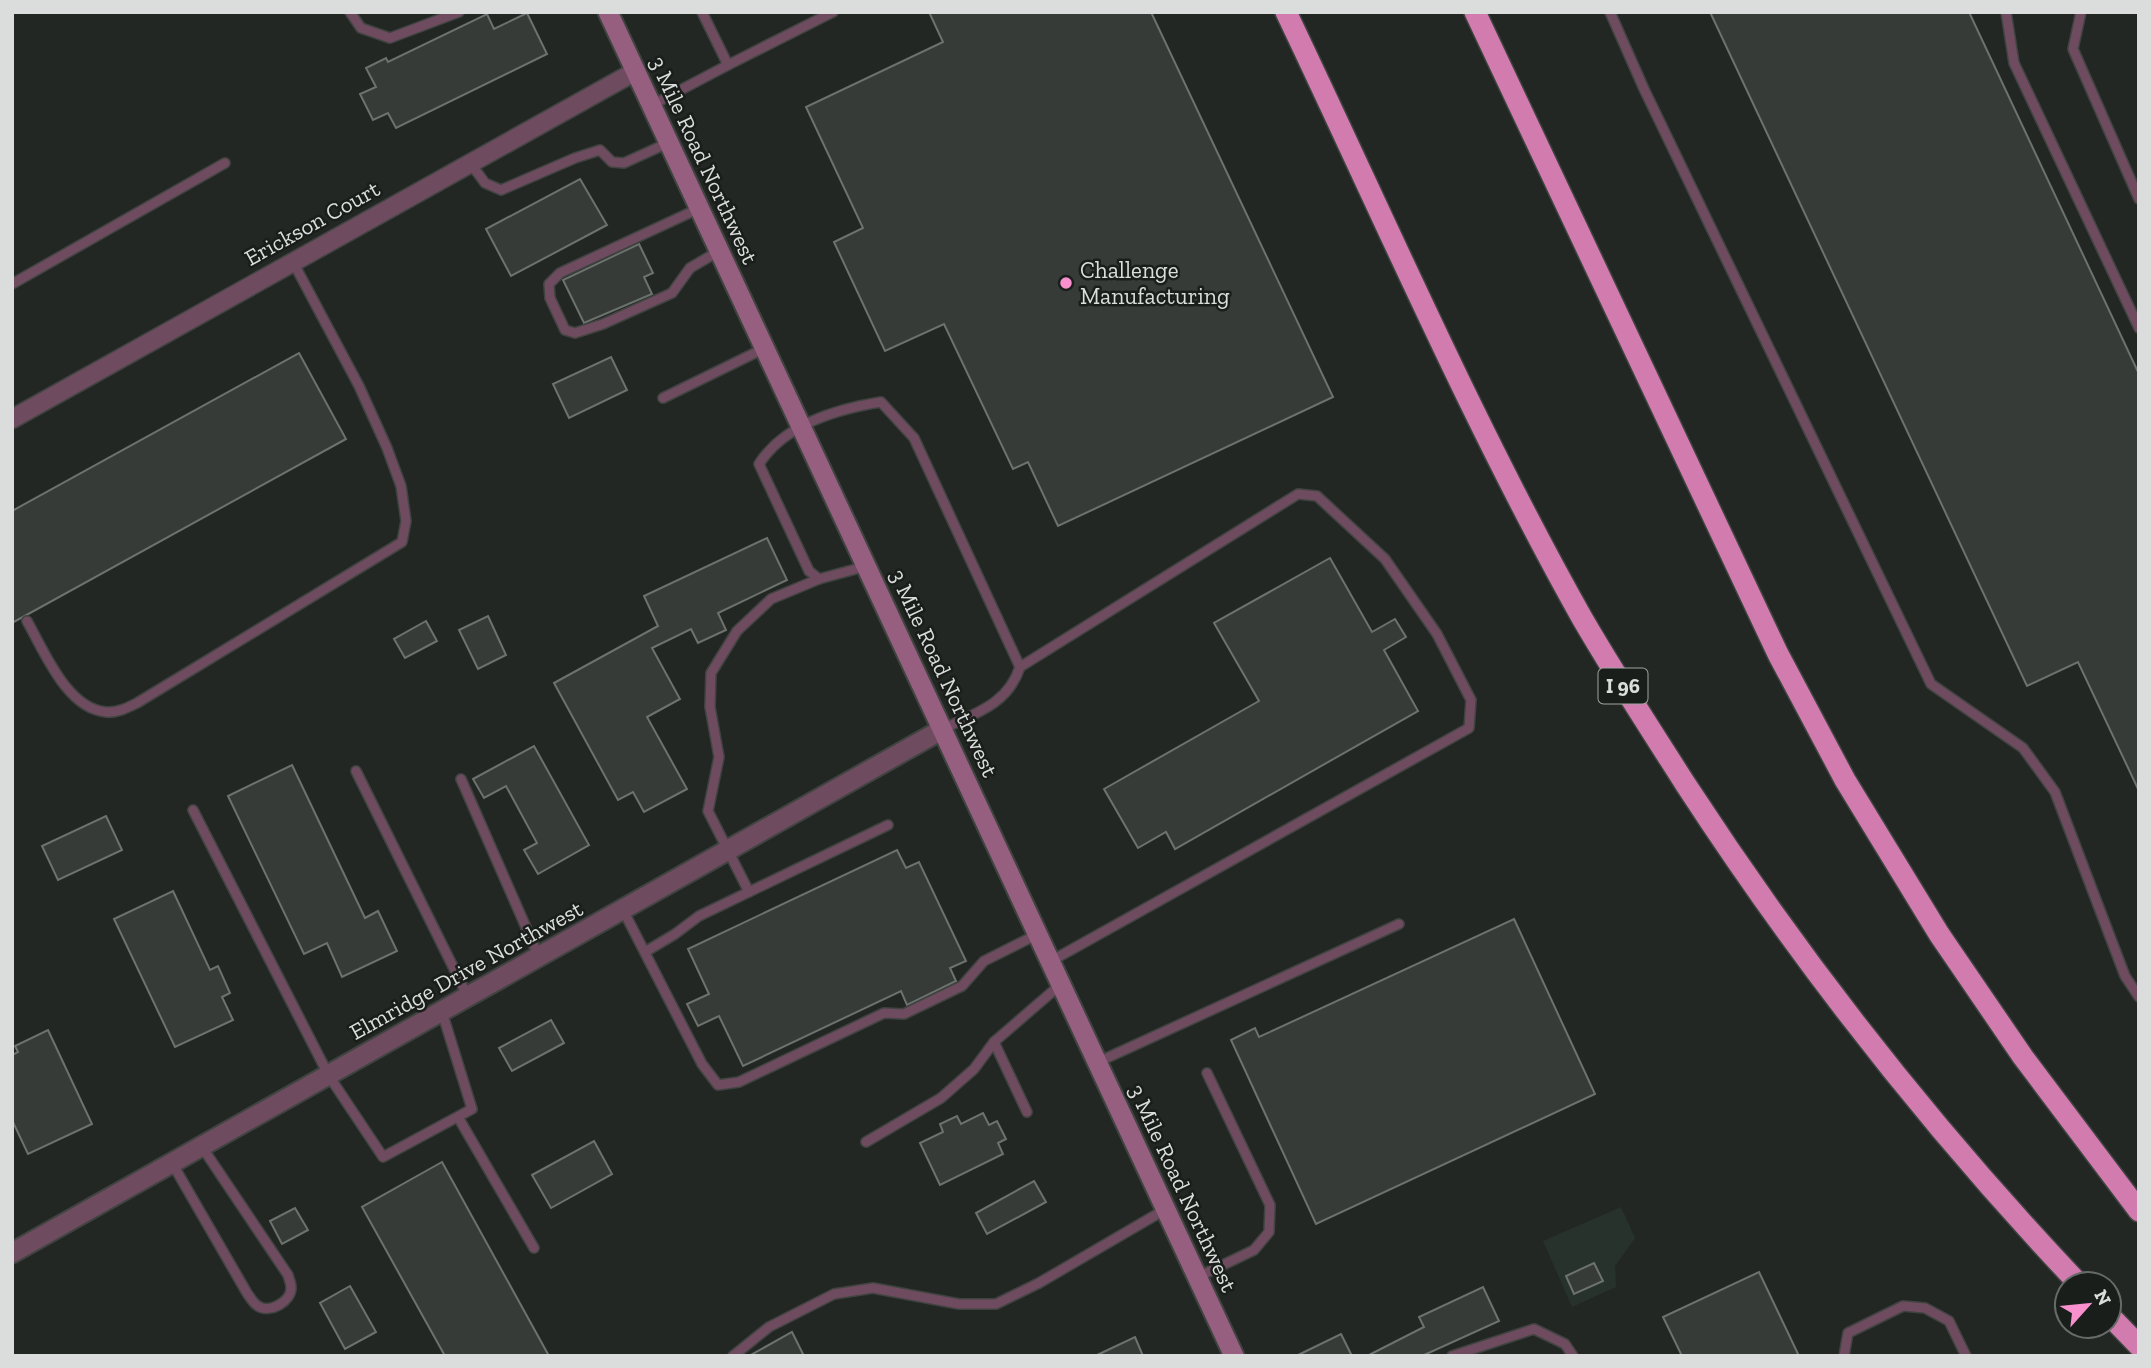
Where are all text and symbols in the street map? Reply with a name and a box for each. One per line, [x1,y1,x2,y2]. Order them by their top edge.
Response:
street label: 3 Mile Road Northwest [644,52,765,269]
street label: Erickson Court [240,174,385,272]
place label: Challenge Manufacturing [1080,256,1230,310]
marker: Challenge Manufacturing [1058,275,1074,291]
street label: 3 Mile Road Northwest [884,565,1005,782]
road number: I 96 [1598,668,1648,704]
street label: Elmridge Drive Northwest [345,894,588,1046]
street label: 3 Mile Road Northwest [1123,1080,1244,1297]
north arrow [2053,1270,2123,1340]
text: N [2089,1286,2116,1309]

